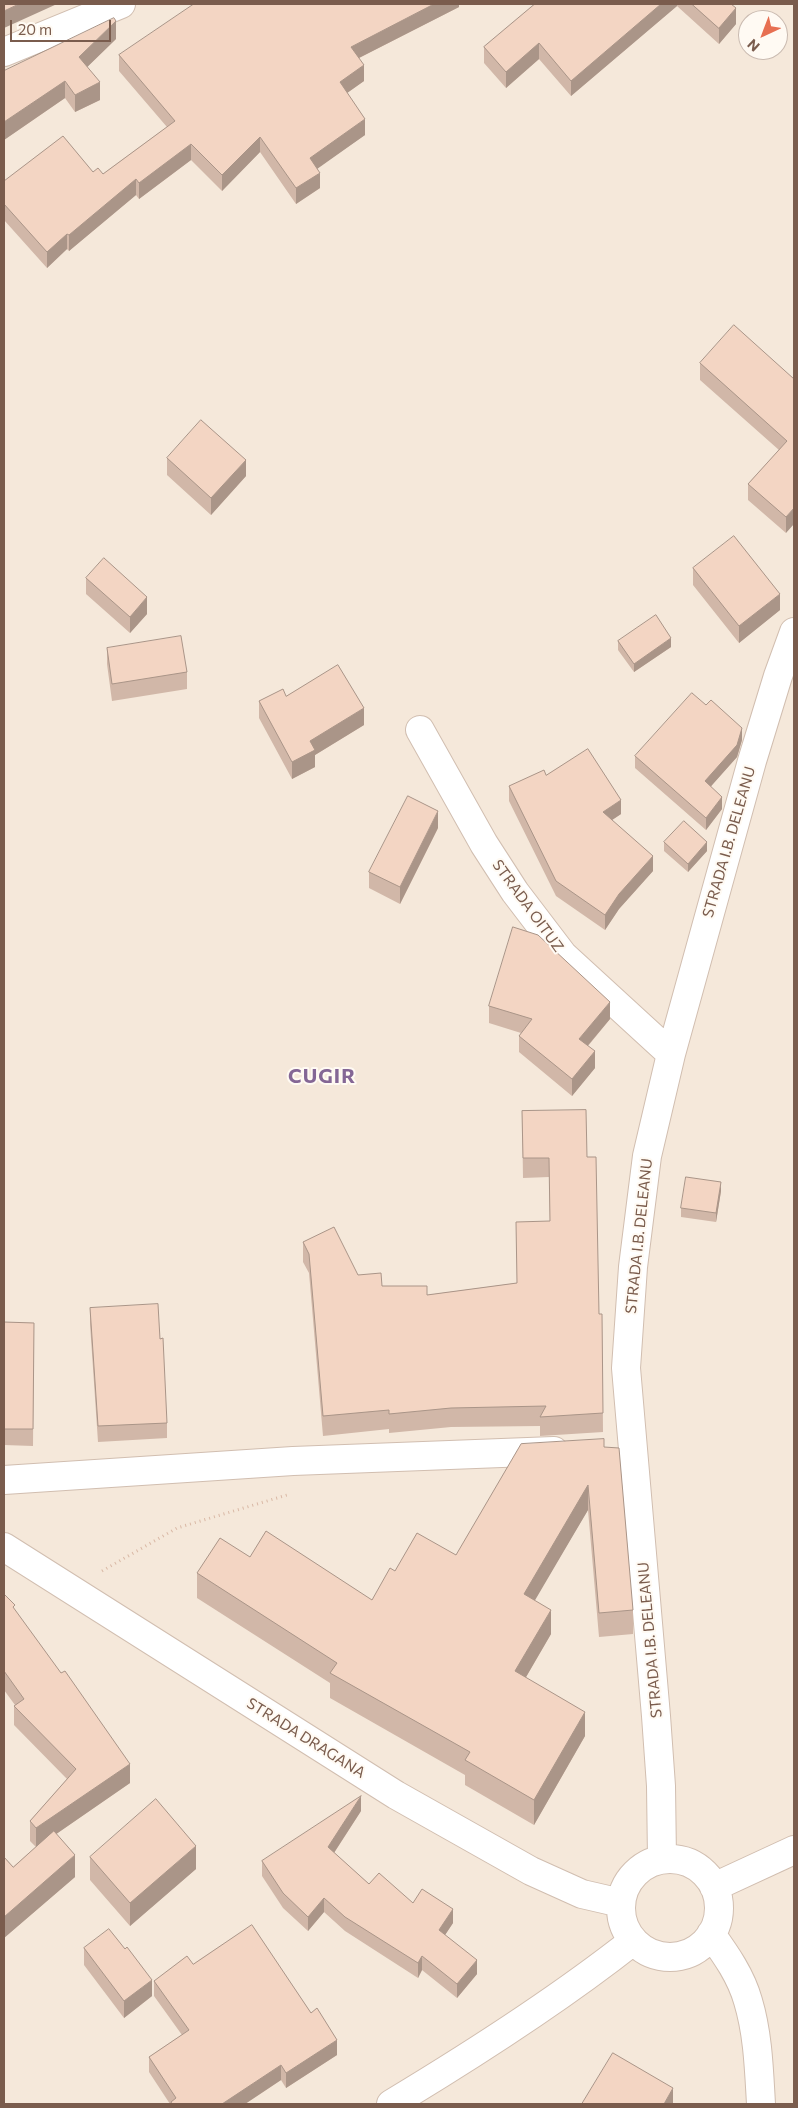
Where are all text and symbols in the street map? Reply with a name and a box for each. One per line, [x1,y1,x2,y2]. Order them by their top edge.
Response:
scale bar [12,10,114,42]
north arrow [738,10,788,60]
text: 20 m [18,20,52,38]
text: N [743,36,763,55]
street label: STRADA I.B. DELEANU [699,764,759,920]
street label: STRADA OITUZ [489,856,567,956]
district label: CUGIR [287,1064,357,1088]
street label: STRADA I.B. DELEANU [622,1157,656,1315]
street label: STRADA I.B. DELEANU [634,1561,666,1719]
street label: STRADA DRAGANA [243,1694,369,1782]

